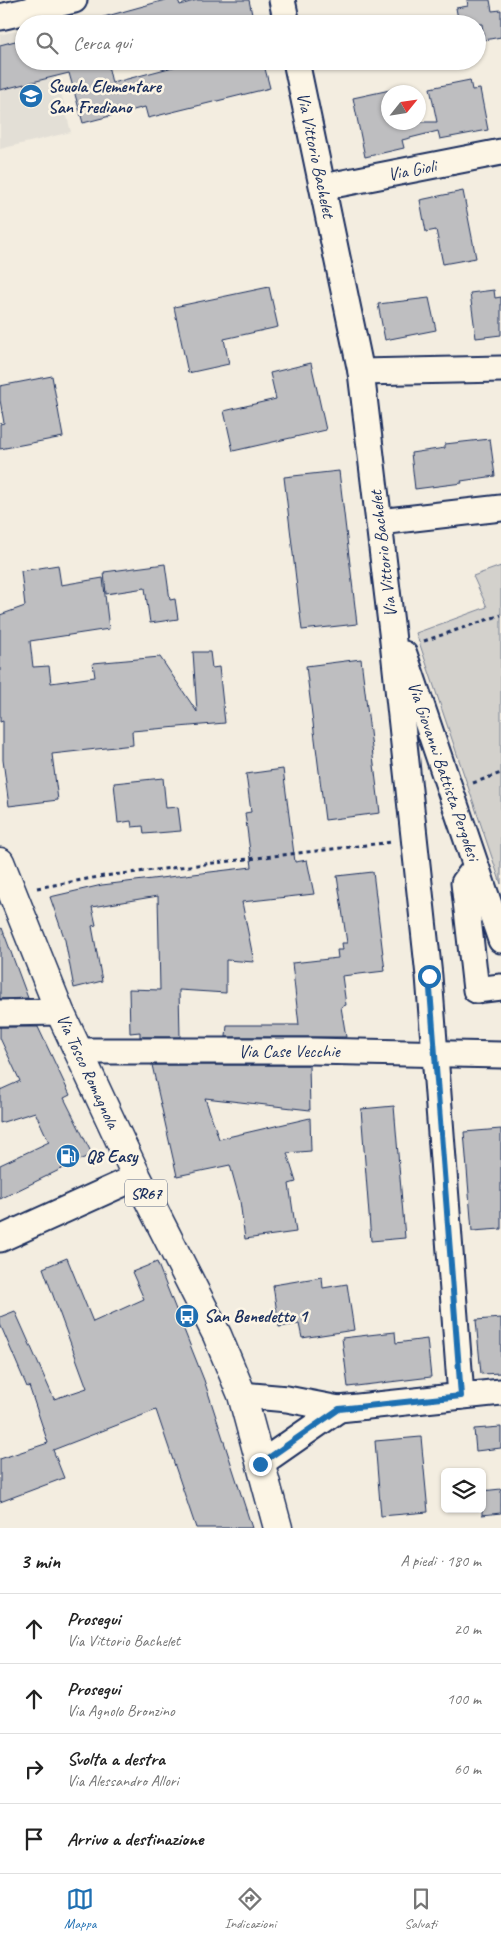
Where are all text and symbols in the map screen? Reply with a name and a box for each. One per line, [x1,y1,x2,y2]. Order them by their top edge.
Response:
search box [15,15,486,70]
icon: search [33,29,61,57]
text: Cerca qui [73,31,132,55]
place label: Scuola Elementare San Frediano [48,75,163,118]
school or university icon: Scuola Elementare San Frediano [18,83,44,109]
north arrow [381,85,426,130]
street label: Via Vittorio Bachelet [292,90,340,222]
street label: Via Gioli [386,154,441,185]
street label: Via Vittorio Bachelet [364,487,402,618]
street label: Via Giovanni Battista Pergolesi [403,679,486,866]
route start [418,965,441,988]
street label: Via Tosco Romagnola [52,1010,125,1133]
street label: Via Case Vecchie [238,1040,341,1062]
fuel station icon: Q8 Easy [55,1143,81,1169]
place label: Q8 Easy [86,1145,139,1167]
road number: SR67 [125,1180,167,1206]
bus stop icon: San Benedetto 1 [174,1303,200,1329]
place label: San Benedetto 1 [204,1305,309,1327]
route end [249,1453,272,1476]
map controls [441,1468,486,1513]
button: layers [441,1468,486,1513]
text: 3 min [20,1548,60,1574]
text: A piedi · 180 m [400,1551,481,1571]
text: Prosegui [67,1607,120,1631]
icon: ahead [20,1615,48,1643]
text: 20 m [454,1619,481,1639]
text: Via Vittorio Bachelet [67,1631,180,1651]
text: Prosegui [67,1677,120,1701]
icon: ahead [20,1685,48,1713]
text: 100 m [447,1689,481,1709]
text: Via Agnolo Bronzino [67,1701,175,1721]
text: Svolta a destra [67,1747,165,1771]
icon: right [20,1755,48,1783]
text: 60 m [454,1759,481,1779]
text: Via Alessandro Allori [67,1771,179,1791]
icon: arrive [20,1825,48,1853]
text: Arrivo a destinazione [67,1827,203,1851]
tab: Mappa [64,1885,96,1932]
tab: Indicazioni [225,1885,276,1932]
tab: Salvati [404,1885,437,1932]

